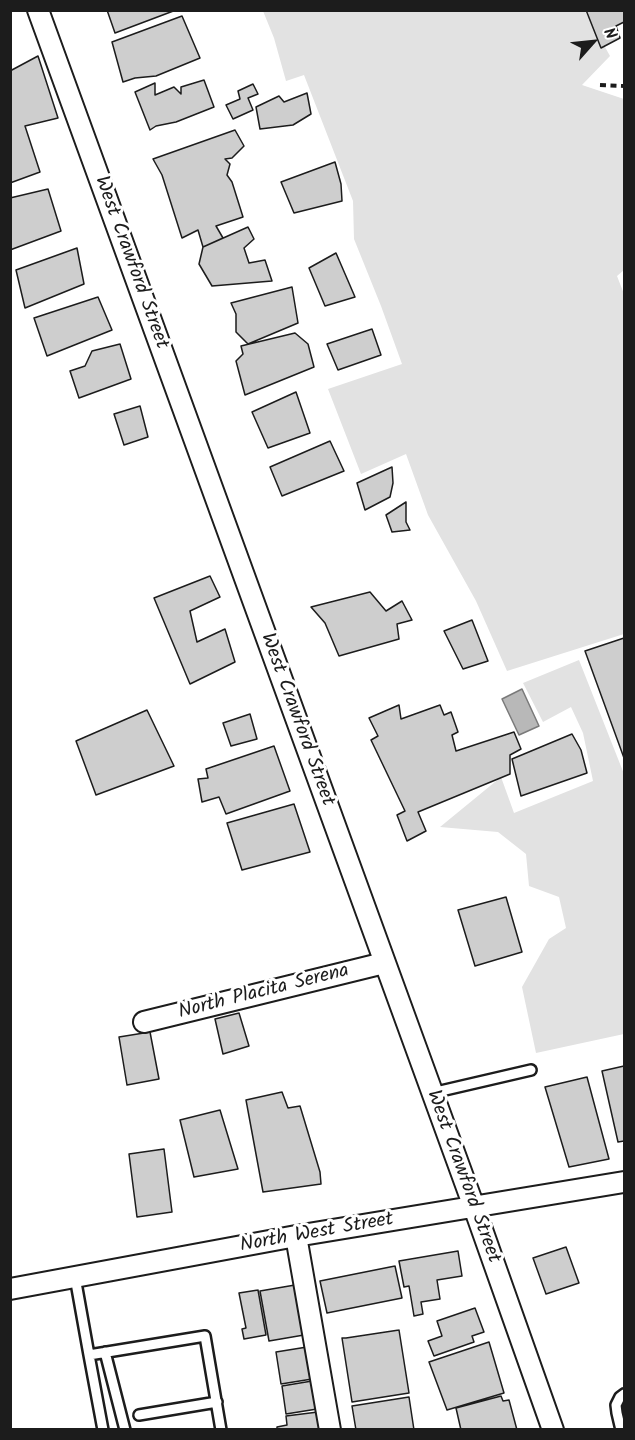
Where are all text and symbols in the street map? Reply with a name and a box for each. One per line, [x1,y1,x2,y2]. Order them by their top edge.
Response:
north arrow [563,12,623,72]
text: N [596,23,623,44]
street label: West Crawford Street [88,173,172,353]
street label: West Crawford Street [254,630,338,810]
street label: North Placita Serena [176,960,352,1026]
street label: West Crawford Street [420,1087,504,1267]
street label: North West Street [238,1209,396,1259]

